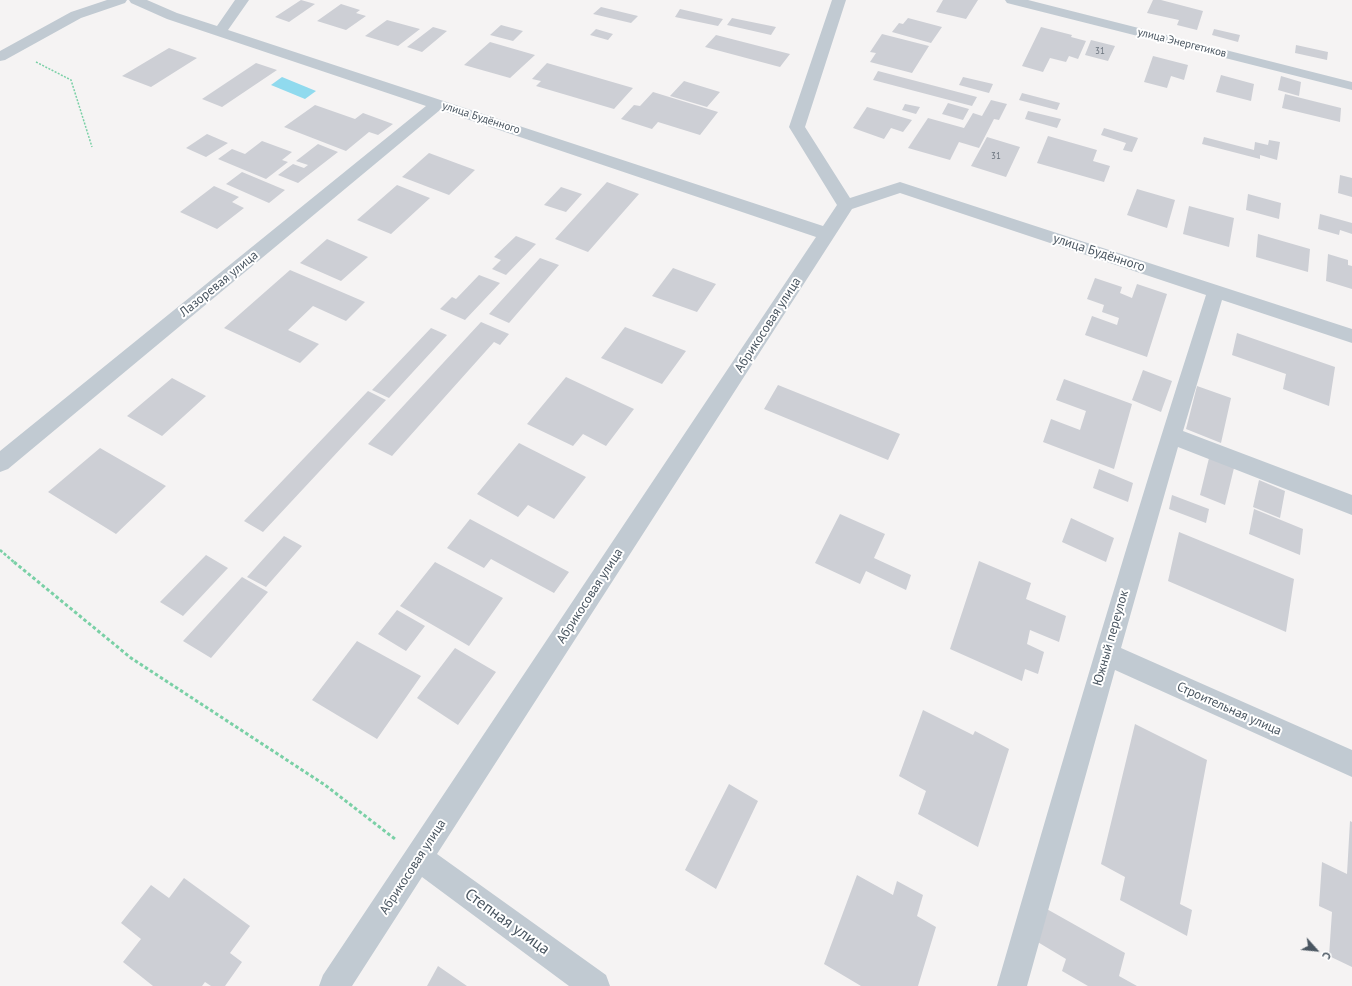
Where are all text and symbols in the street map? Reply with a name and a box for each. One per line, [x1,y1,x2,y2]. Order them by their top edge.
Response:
street label: улица Энергетиков [1136,26,1228,60]
house number: 31 [1095,46,1105,56]
street label: улица Будённого [440,99,522,137]
house number: 31 [991,151,1001,161]
street label: улица Будённого [1051,231,1147,275]
street label: Лазоревая улица [177,248,261,320]
street label: Абрикосовая улица [732,275,804,375]
street label: Абрикосовая улица [554,546,626,646]
street label: Южный переулок [1090,588,1132,688]
street label: Строительная улица [1174,679,1284,739]
street label: Абрикосовая улица [377,817,449,917]
street label: Степная улица [461,885,553,959]
north arrow [1296,930,1336,970]
text: С [1319,950,1334,961]

